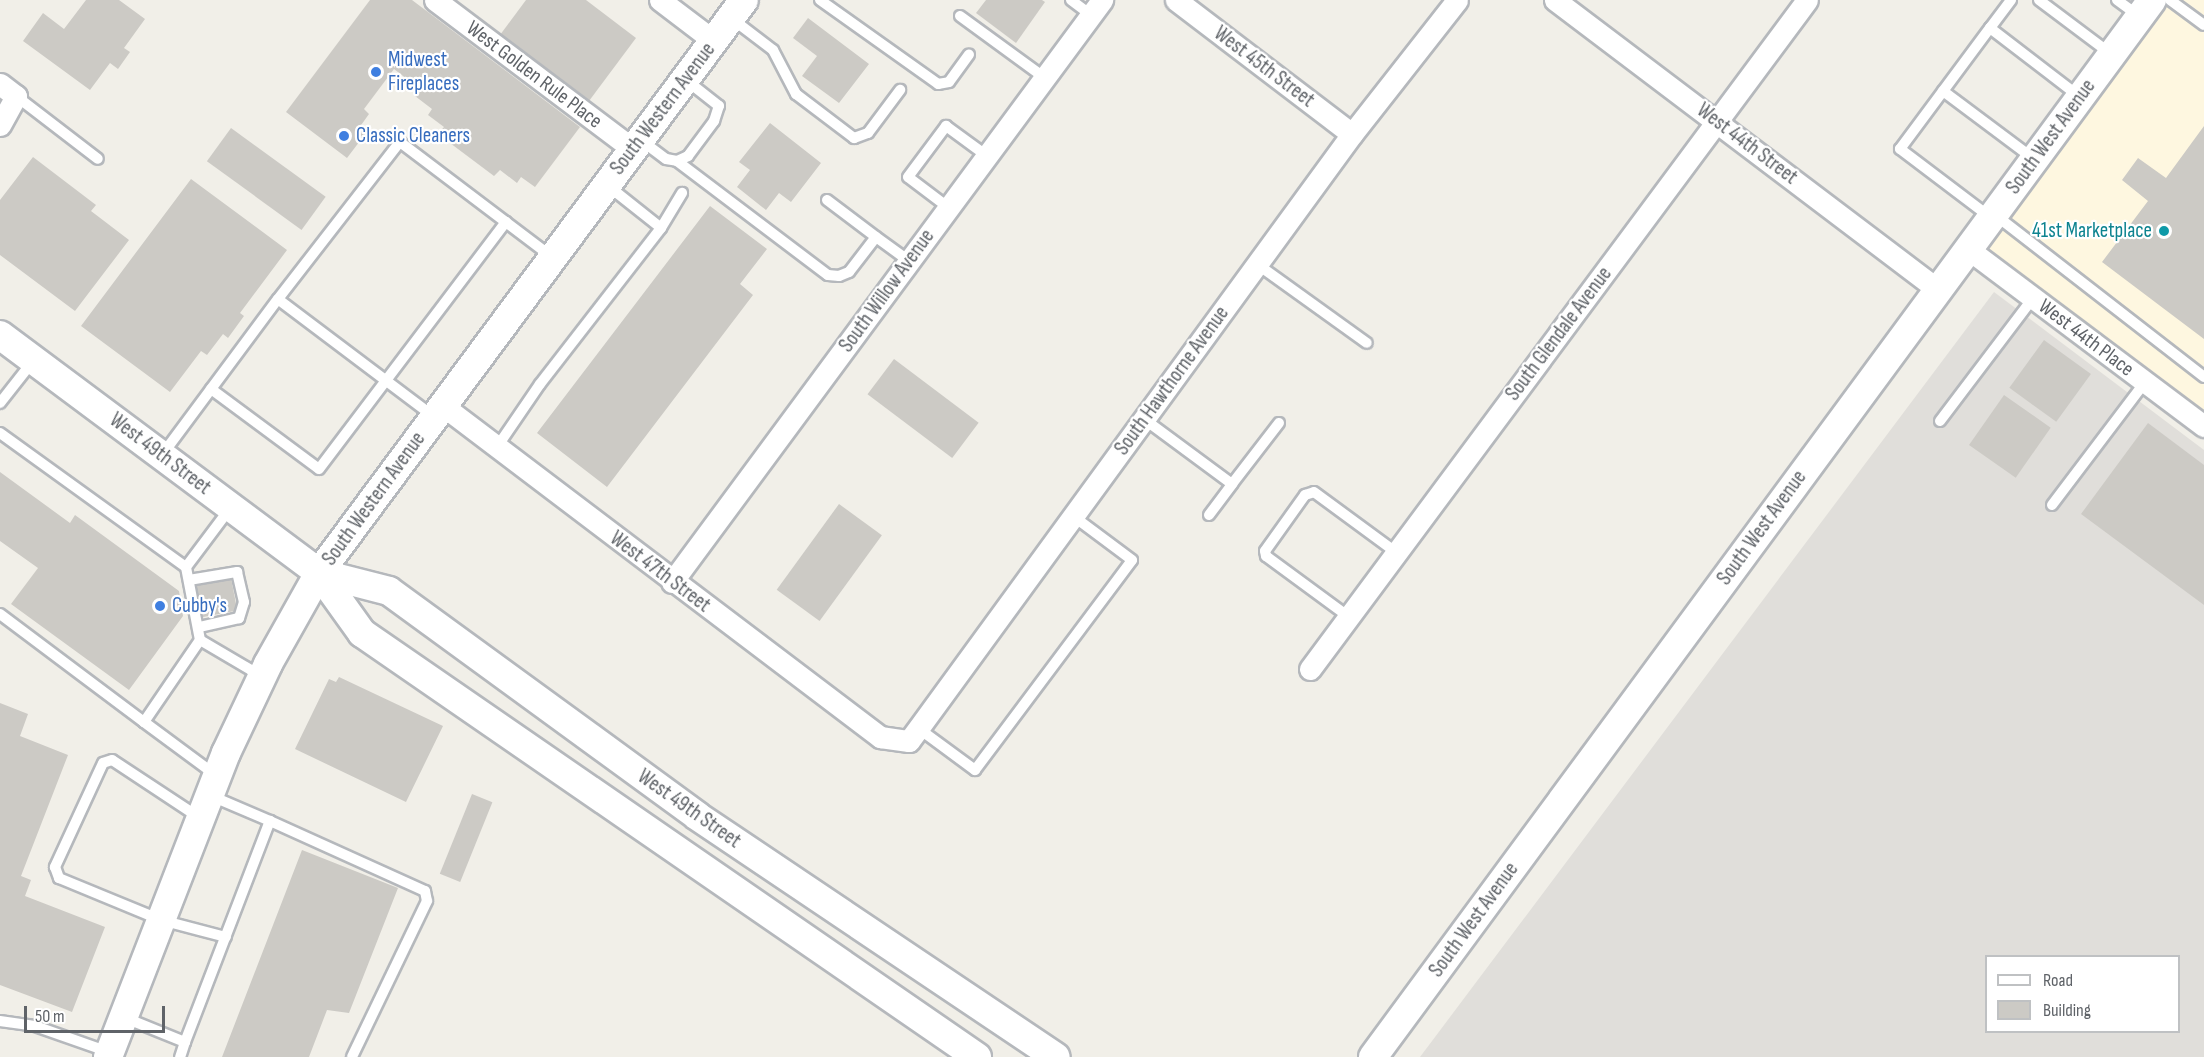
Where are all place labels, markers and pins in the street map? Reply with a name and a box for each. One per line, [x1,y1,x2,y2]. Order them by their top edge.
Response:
place label: Midwest Fireplaces [388,47,459,97]
marker: Midwest Fireplaces [369,65,383,79]
place label: Classic Cleaners [356,123,470,149]
marker: Classic Cleaners [337,129,351,143]
place label: 41st Marketplace [2032,218,2152,244]
marker: 41st Marketplace [2157,224,2171,238]
place label: Cubby's [172,593,227,619]
marker: Cubby's [153,599,167,613]

